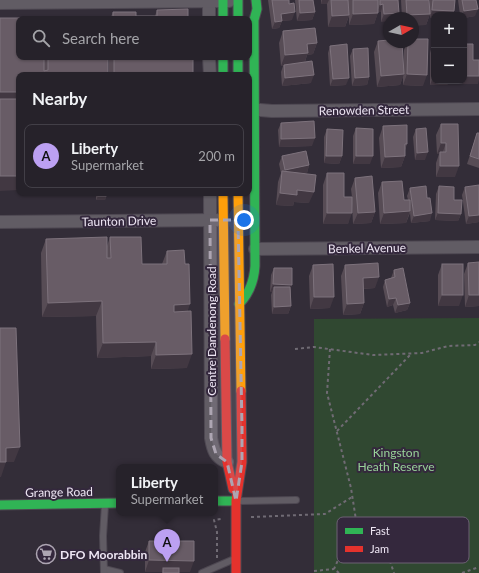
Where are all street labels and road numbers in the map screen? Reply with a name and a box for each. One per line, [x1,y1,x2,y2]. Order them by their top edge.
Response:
street label: Renowden Street [319,102,410,118]
street label: Taunton Drive [82,213,156,229]
street label: Benkel Avenue [328,240,406,256]
street label: Centre Dandenong Road [204,266,219,396]
street label: Grange Road [25,484,93,500]

